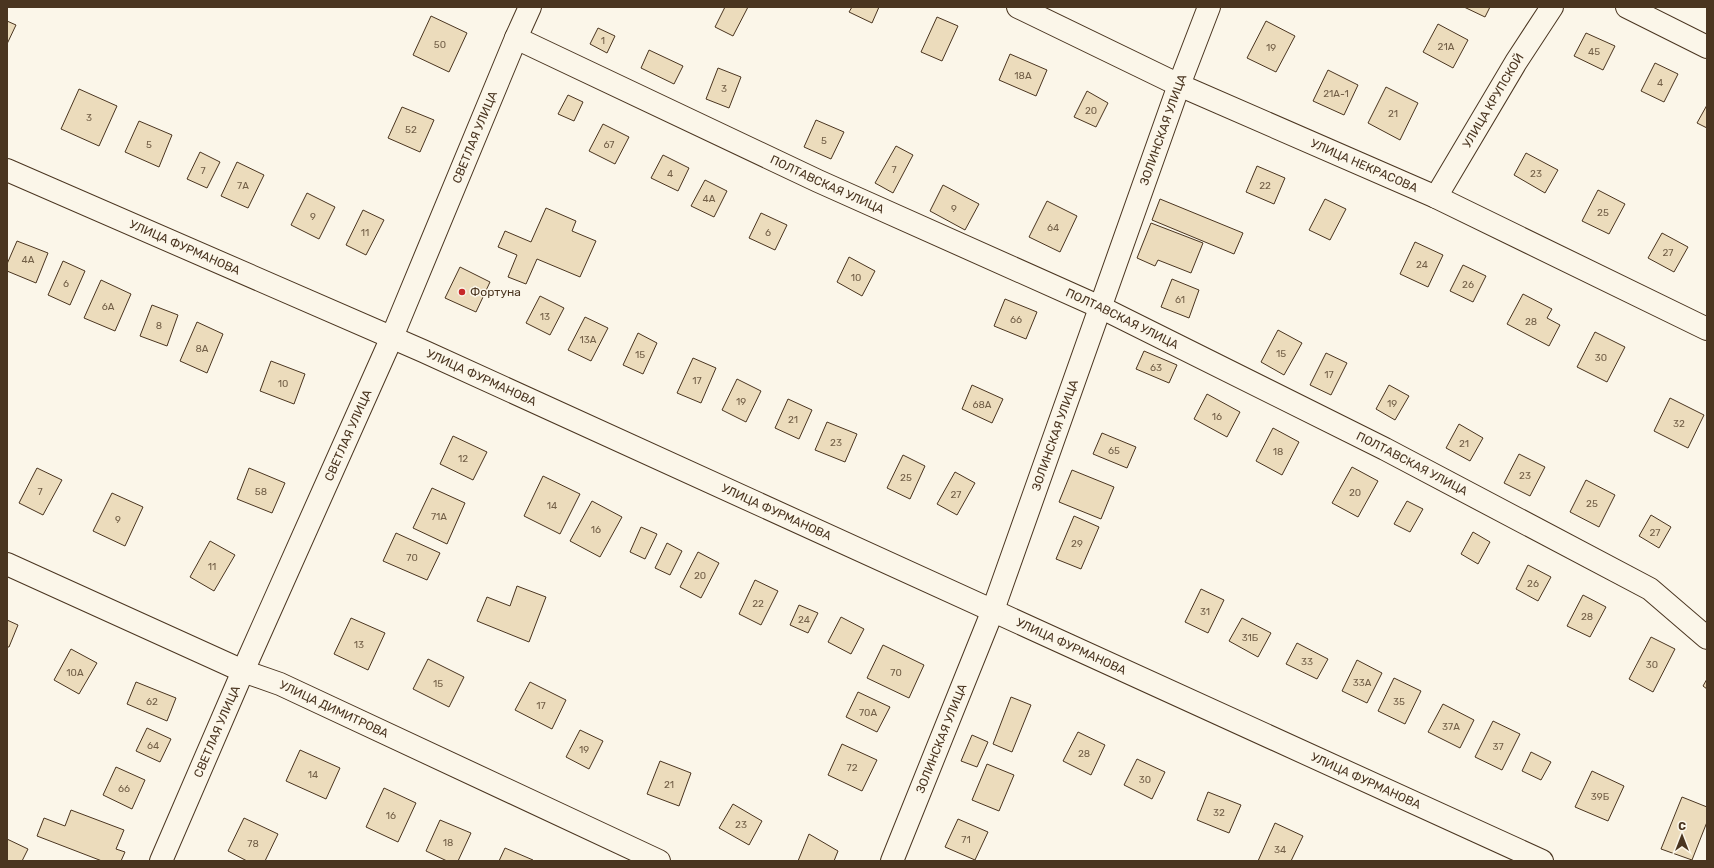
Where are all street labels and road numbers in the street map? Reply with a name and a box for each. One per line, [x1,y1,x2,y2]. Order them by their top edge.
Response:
street label: УЛИЦА КРУПСКОЙ [1460,51,1527,150]
street label: ЗОЛИНСКАЯ УЛИЦА [1137,72,1189,187]
street label: СВЕТЛАЯ УЛИЦА [450,89,500,185]
street label: УЛИЦА НЕКРАСОВА [1309,136,1420,195]
street label: ПОЛТАВСКАЯ УЛИЦА [768,152,886,217]
street label: УЛИЦА ФУРМАНОВА [127,217,242,278]
street label: ПОЛТАВСКАЯ УЛИЦА [1064,286,1181,352]
street label: УЛИЦА ФУРМАНОВА [424,347,539,409]
street label: ЗОЛИНСКАЯ УЛИЦА [1029,378,1081,493]
street label: СВЕТЛАЯ УЛИЦА [322,387,375,483]
street label: ПОЛТАВСКАЯ УЛИЦА [1354,429,1470,498]
street label: УЛИЦА ФУРМАНОВА [719,481,834,543]
street label: УЛИЦА ФУРМАНОВА [1014,615,1128,678]
street label: УЛИЦА ДИМИТРОВА [277,678,391,741]
street label: ЗОЛИНСКАЯ УЛИЦА [913,682,970,795]
street label: СВЕТЛАЯ УЛИЦА [191,684,243,780]
street label: УЛИЦА ФУРМАНОВА [1309,750,1423,812]

